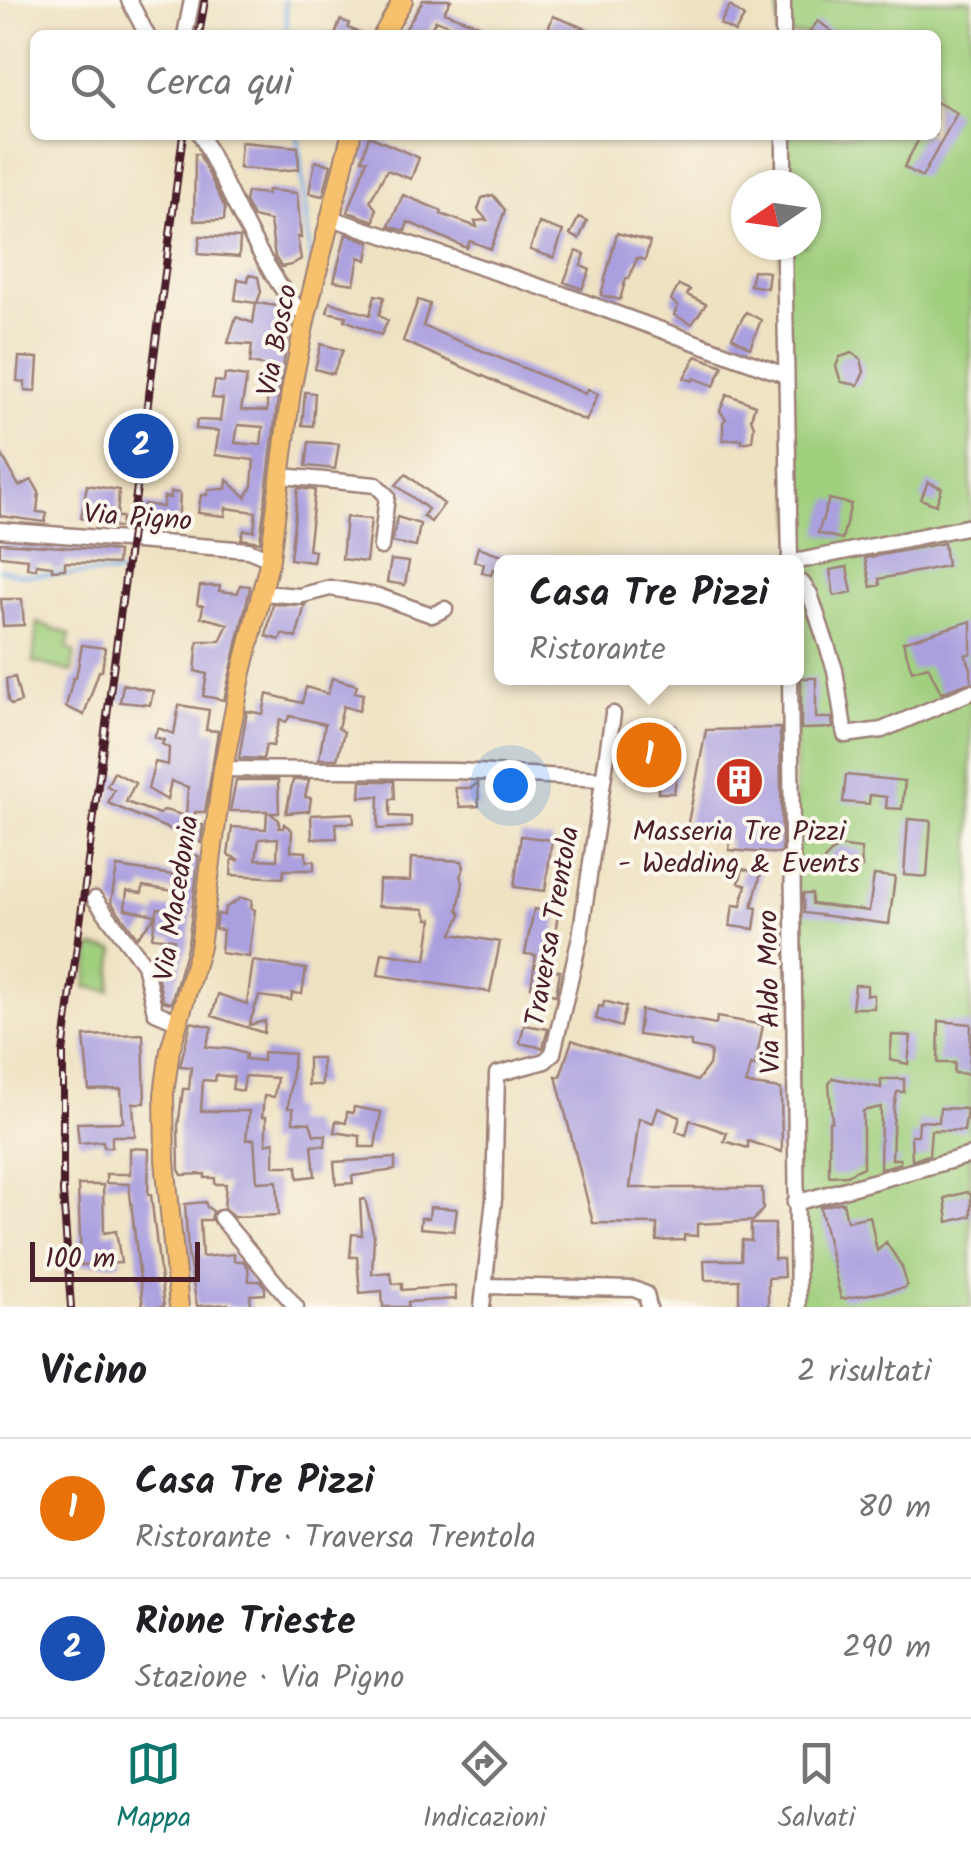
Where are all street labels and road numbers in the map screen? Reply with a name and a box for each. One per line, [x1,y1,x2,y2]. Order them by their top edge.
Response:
street label: Via Bosco [246,280,311,400]
street label: Via Pigno [82,492,194,545]
street label: Via Macedonia [142,812,213,985]
street label: Traversa Trentola [514,823,593,1030]
street label: Via Aldo Moro [747,909,794,1075]

